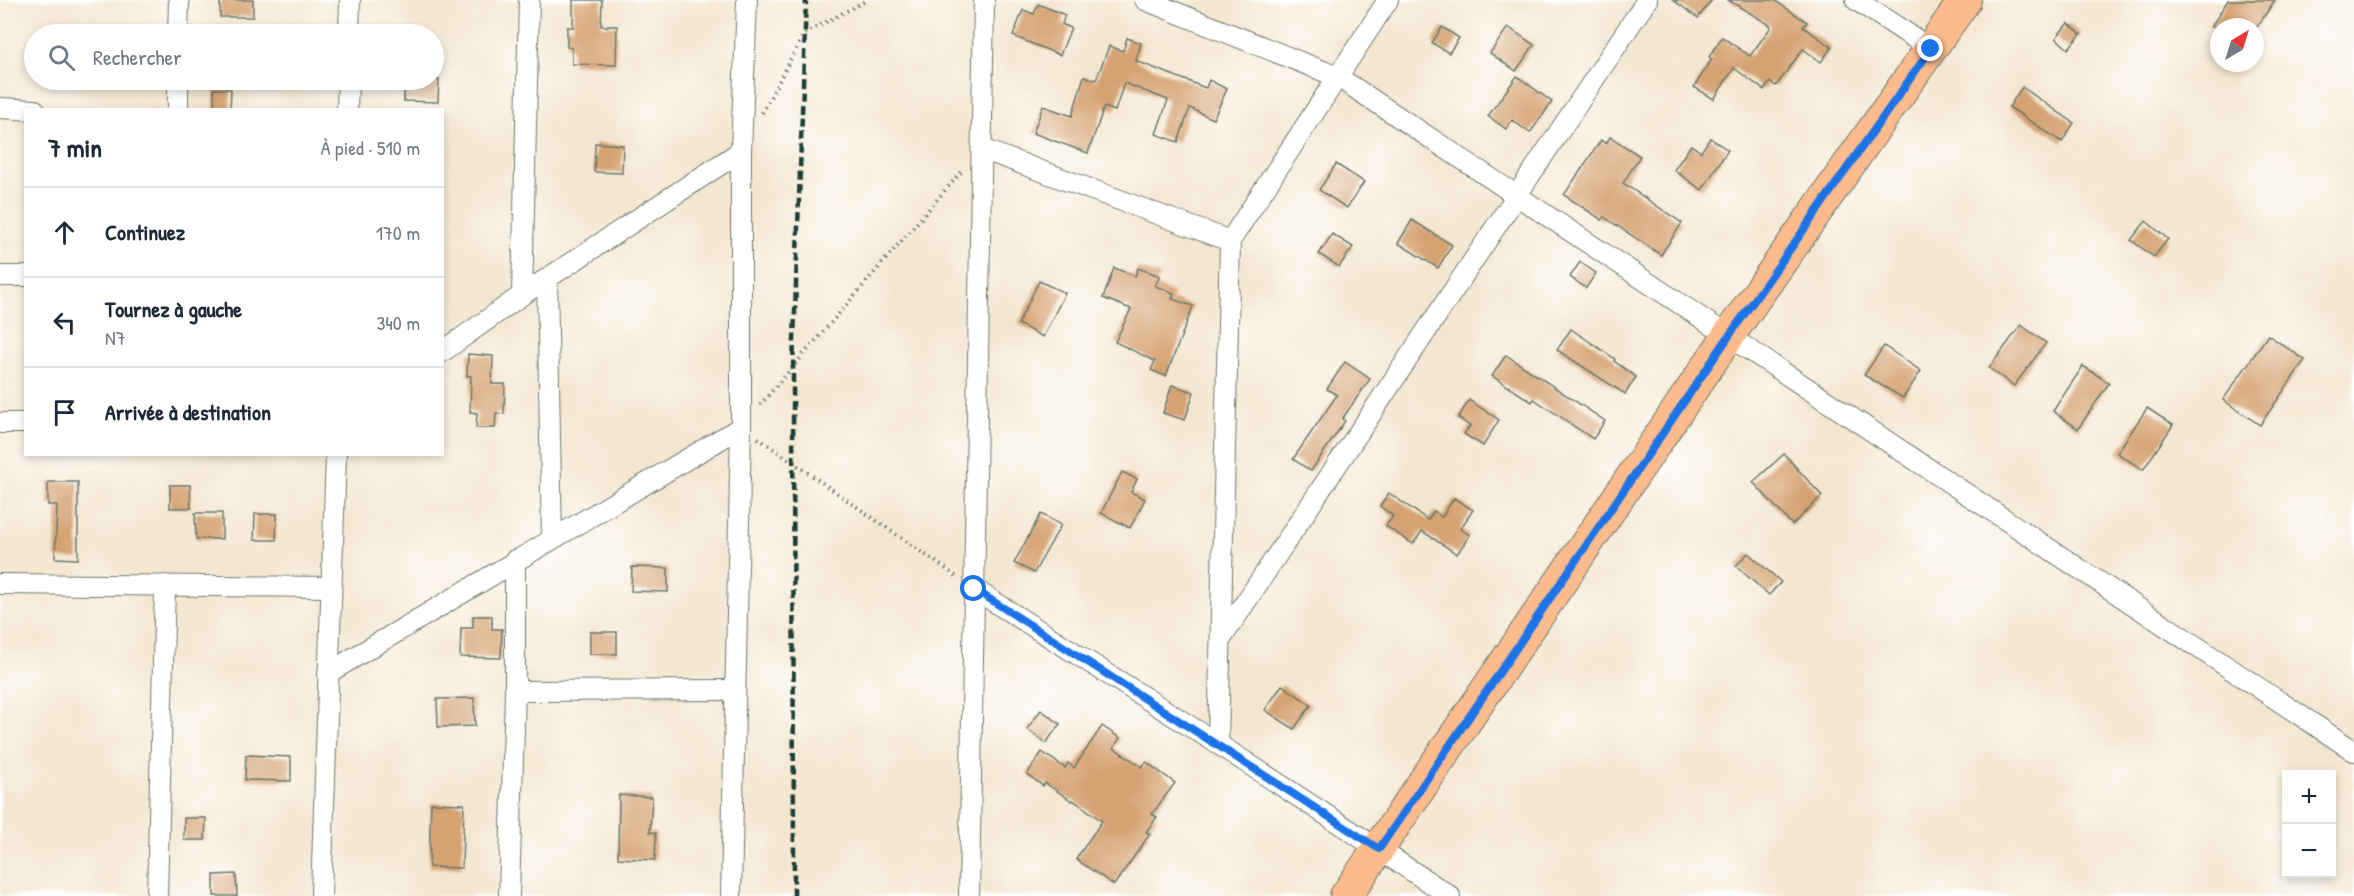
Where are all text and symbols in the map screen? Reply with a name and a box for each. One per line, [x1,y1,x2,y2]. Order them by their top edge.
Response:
north arrow [2210,18,2264,72]
search box [24,24,444,90]
route end [1917,35,1943,61]
icon: search [45,41,78,74]
text: Rechercher [93,42,182,72]
text: 7 min [48,130,102,165]
text: À pied · 510 m [321,134,420,161]
icon: ahead [48,216,81,249]
text: Continuez [105,217,185,247]
text: 170 m [376,219,420,246]
text: Tournez à gauche [105,294,242,324]
icon: left [48,306,81,339]
text: 340 m [376,309,420,336]
text: N7 [105,324,126,351]
icon: arrive [48,396,81,429]
text: Arrivée à destination [105,397,271,427]
route start [960,575,986,601]
map controls [2282,770,2336,878]
button: + [2282,770,2336,824]
button: − [2282,824,2336,878]

